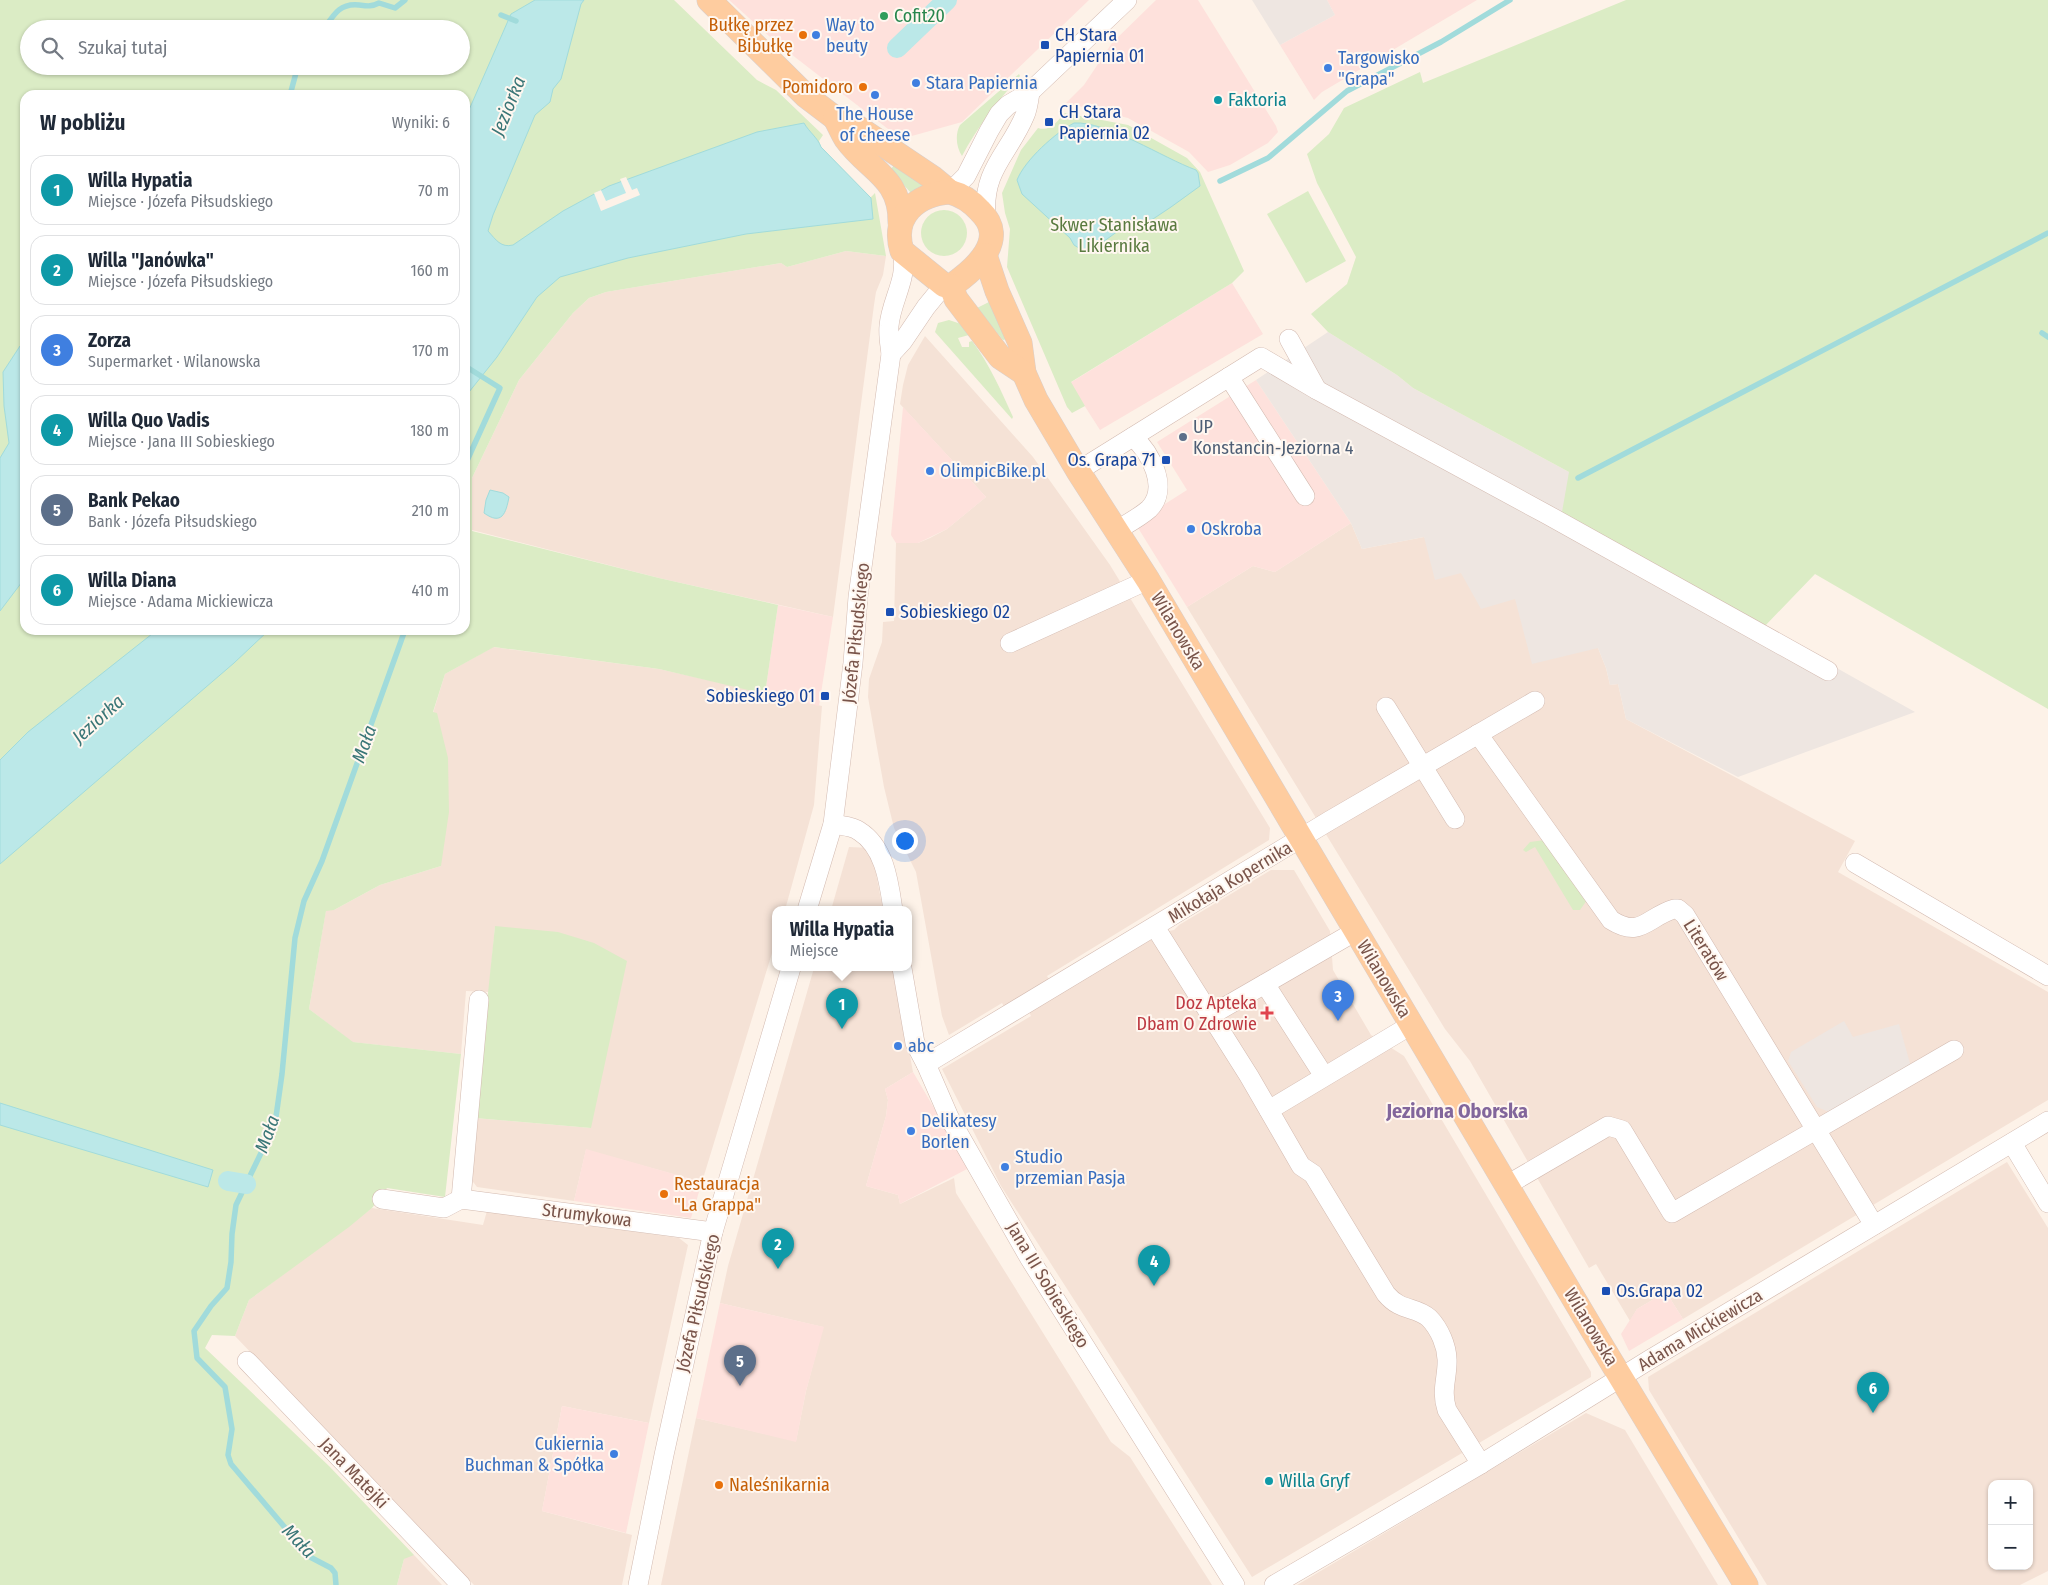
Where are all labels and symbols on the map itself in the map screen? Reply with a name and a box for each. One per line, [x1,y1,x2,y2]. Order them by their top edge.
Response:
place label: Cofit20 [894,5,945,27]
marker: Cofit20 [878,10,890,22]
place label: Bułkę przez Bibułkę [709,14,793,57]
place label: Way to beuty [826,14,875,57]
place label: CH Stara Papiernia 01 [1055,24,1145,67]
marker: Bułkę przez Bibułkę [797,29,809,41]
marker: Way to beuty [810,29,822,41]
marker: CH Stara Papiernia 01 [1039,39,1051,51]
place label: Targowisko "Grapa" [1338,47,1420,90]
marker: Targowisko "Grapa" [1322,62,1334,74]
place label: Stara Papiernia [926,72,1038,94]
water label: Jeziorka [485,73,530,140]
place label: Pomidoro [782,76,853,98]
marker: Stara Papiernia [910,77,922,89]
marker: Pomidoro [857,81,869,93]
marker: The House of cheese [869,89,881,101]
place label: Faktoria [1228,89,1287,111]
marker: Faktoria [1212,94,1224,106]
place label: CH Stara Papiernia 02 [1059,101,1150,144]
place label: The House of cheese [836,103,914,146]
marker: CH Stara Papiernia 02 [1043,116,1055,128]
park label: Skwer Stanisława Likiernika [1050,214,1178,257]
place label: UP Konstancin-Jeziorna 4 [1193,416,1354,459]
marker: UP Konstancin-Jeziorna 4 [1177,431,1189,443]
place label: Os. Grapa 71 [1068,449,1156,471]
marker: Os. Grapa 71 [1160,454,1172,466]
place label: OlimpicBike.pl [940,460,1046,482]
marker: OlimpicBike.pl [924,465,936,477]
place label: Oskroba [1201,518,1262,540]
marker: Oskroba [1185,523,1197,535]
street label: Józefa Piłsudskiego [838,562,874,704]
street label: Wilanowska [1146,588,1210,674]
place label: Sobieskiego 02 [900,601,1010,623]
marker: Sobieskiego 02 [884,606,896,618]
place label: Sobieskiego 01 [706,685,815,707]
water label: Jeziorka [66,690,129,749]
marker: Sobieskiego 01 [819,690,831,702]
water label: Mała [347,722,381,766]
your location [892,828,918,854]
street label: Mikołaja Kopernika [1164,836,1296,928]
street label: Literatów [1679,915,1734,985]
street label: Wilanowska [1352,936,1416,1022]
pin: 3 [1322,980,1354,1021]
pin: 1 [826,988,858,1029]
place label: Doz Apteka Dbam O Zdrowie [1136,992,1257,1035]
marker: Doz Apteka Dbam O Zdrowie [1261,1007,1273,1019]
place label: abc [908,1035,934,1057]
marker: abc [892,1040,904,1052]
district label: Jeziorna Oborska [1385,1099,1528,1123]
place label: Delikatesy Borlen [921,1110,997,1153]
water label: Mała [250,1112,284,1156]
marker: Delikatesy Borlen [905,1125,917,1137]
place label: Studio przemian Pasja [1015,1146,1126,1189]
marker: Studio przemian Pasja [999,1161,1011,1173]
place label: Restauracja "La Grappa" [674,1173,761,1216]
marker: Restauracja "La Grappa" [658,1188,670,1200]
street label: Strumykowa [541,1199,633,1231]
street label: Jana III Sobieskiego [1002,1218,1094,1352]
pin: 2 [762,1228,794,1269]
street label: Józefa Piłsudskiego [671,1232,725,1374]
pin: 4 [1138,1245,1170,1286]
place label: Os.Grapa 02 [1616,1280,1703,1302]
street label: Wilanowska [1559,1284,1623,1370]
street label: Adama Mickiewicza [1634,1284,1766,1376]
marker: Os.Grapa 02 [1600,1285,1612,1297]
pin: 5 [724,1345,756,1386]
pin: 6 [1857,1372,1889,1413]
street label: Jana Matejki [315,1433,393,1513]
place label: Cukiernia Buchman & Spółka [465,1433,604,1476]
marker: Cukiernia Buchman & Spółka [608,1448,620,1460]
place label: Willa Gryf [1279,1470,1351,1492]
place label: Naleśnikarnia [729,1474,830,1496]
marker: Willa Gryf [1263,1475,1275,1487]
marker: Naleśnikarnia [713,1479,725,1491]
water label: Mała [277,1519,321,1563]

